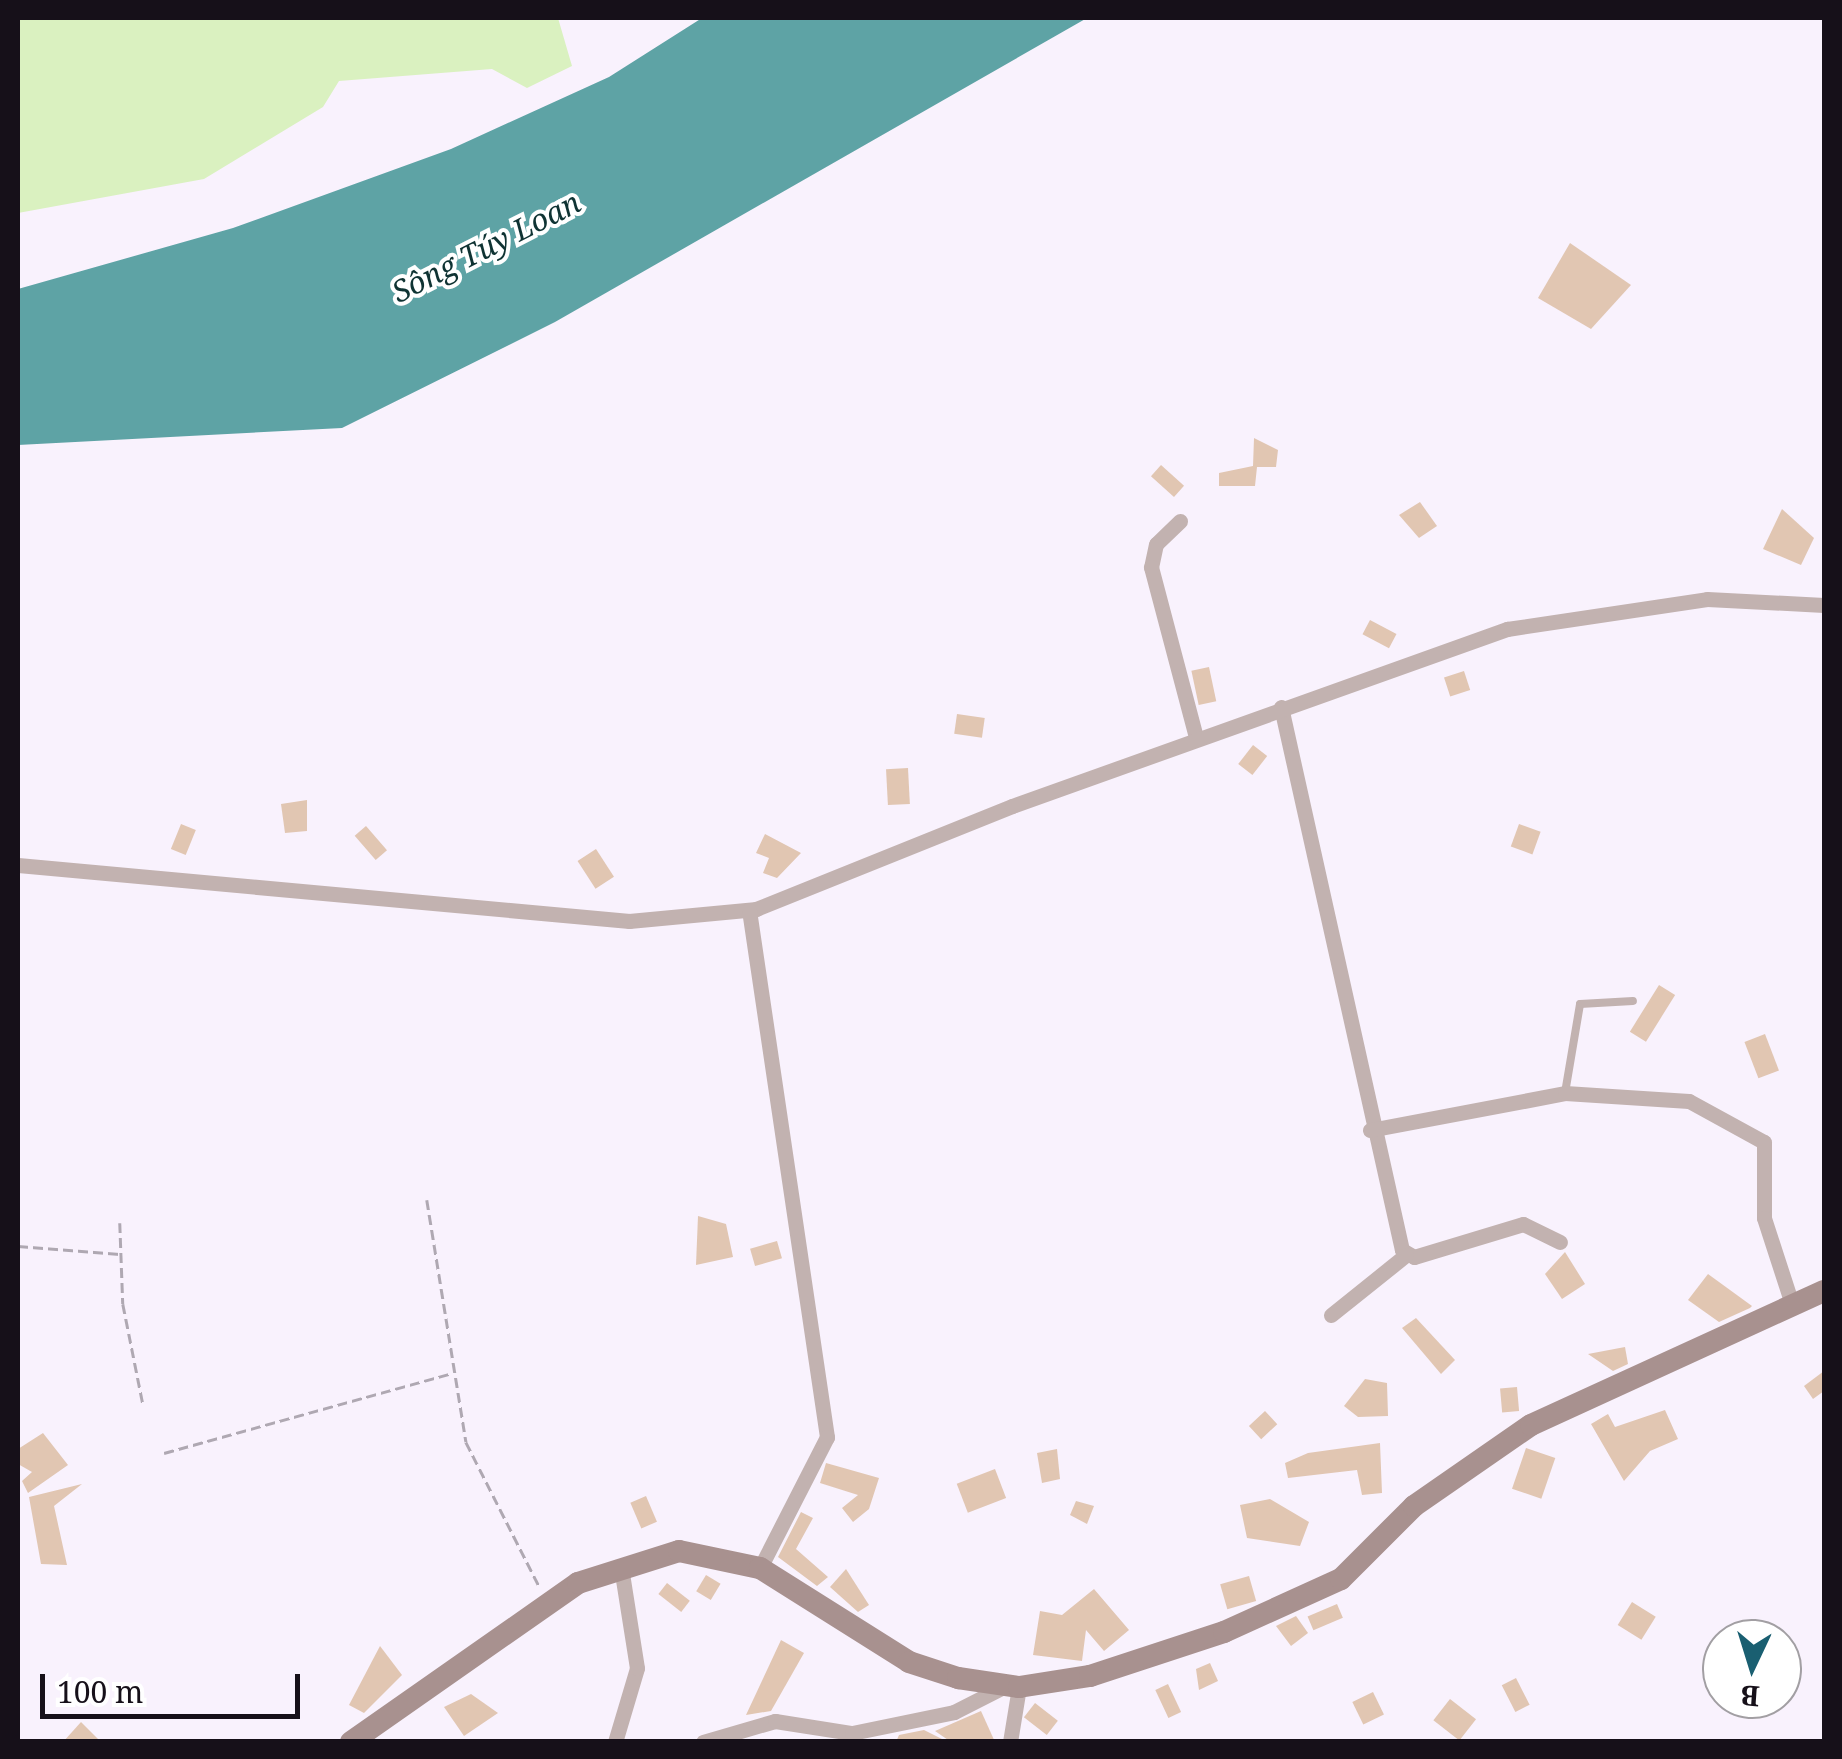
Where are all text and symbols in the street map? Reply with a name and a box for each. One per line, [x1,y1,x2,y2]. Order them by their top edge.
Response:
water label: Sông Túy Loan [386,184,586,310]
north arrow [1702,1619,1802,1719]
scale bar [45,1654,305,1716]
text: 100 m [57,1671,143,1712]
text: B [1739,1677,1761,1717]

